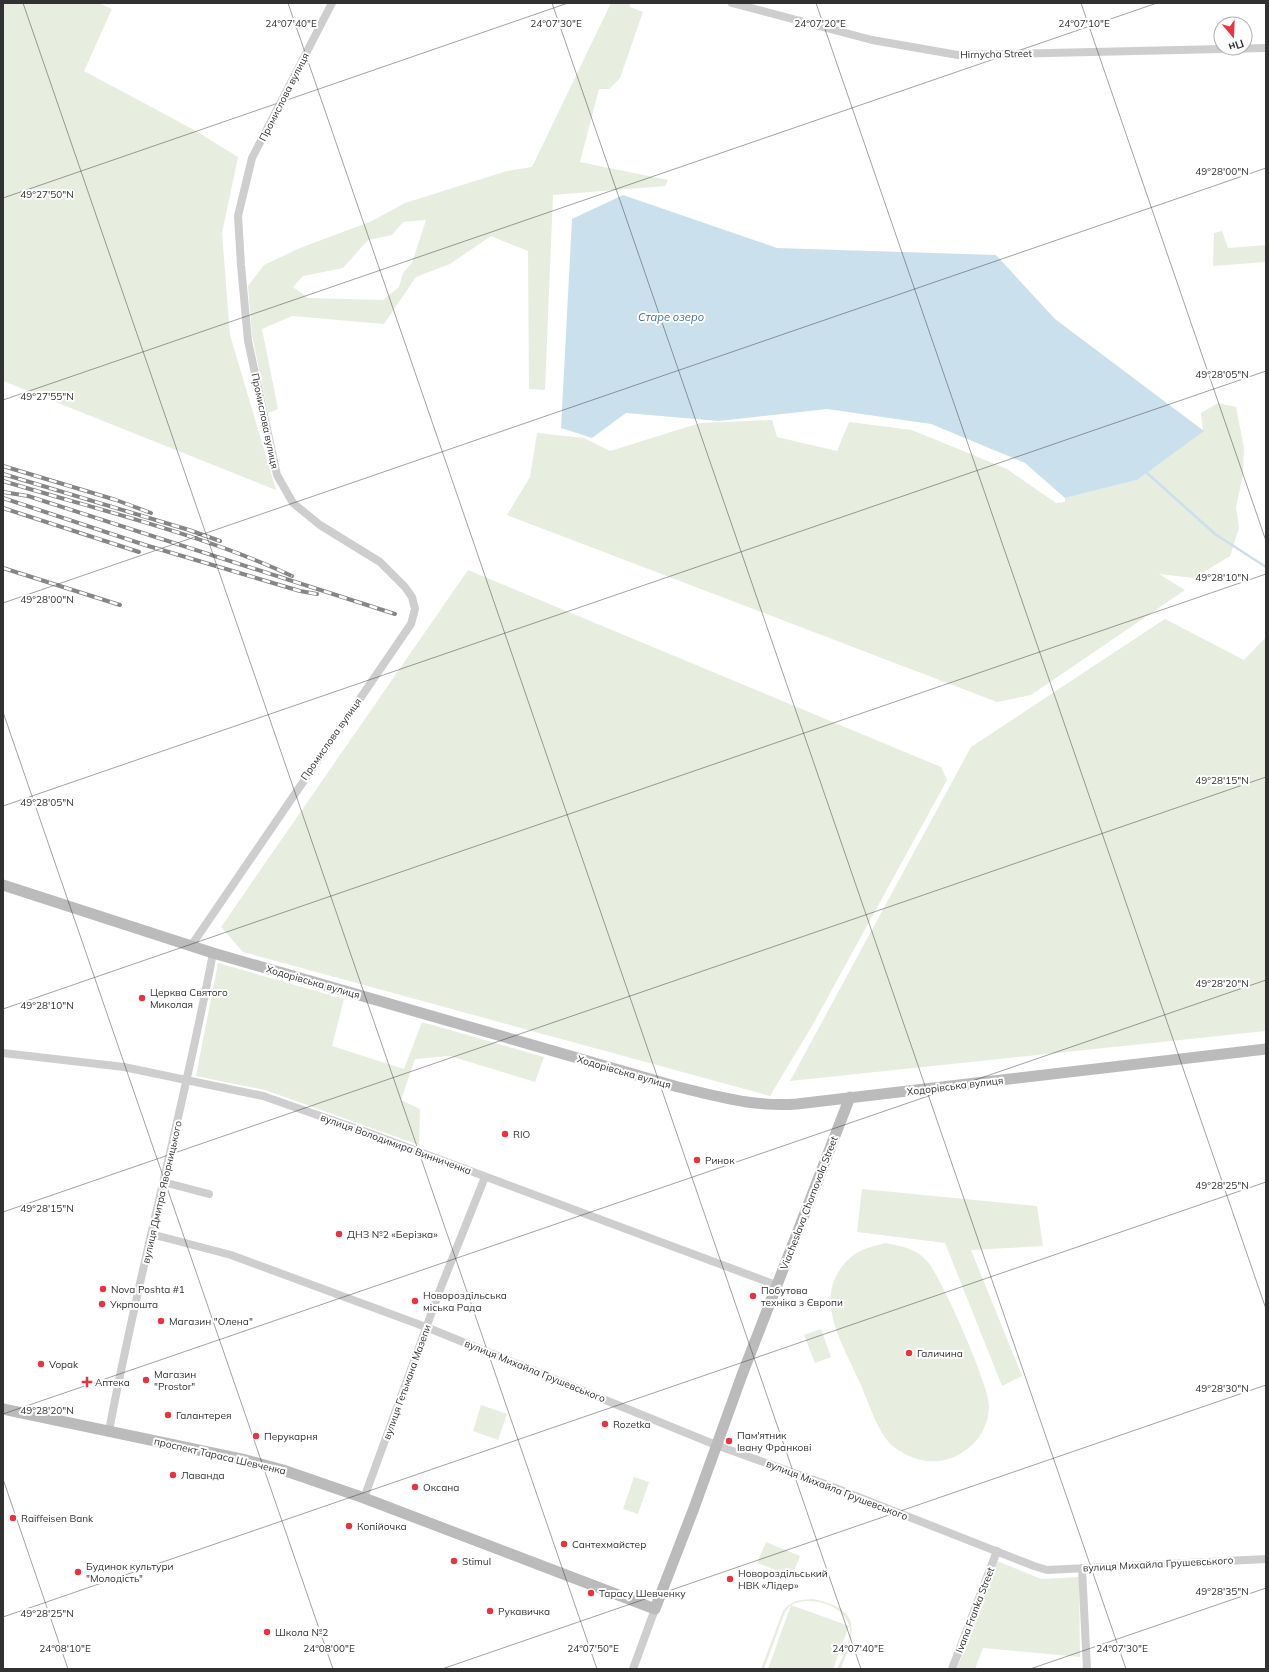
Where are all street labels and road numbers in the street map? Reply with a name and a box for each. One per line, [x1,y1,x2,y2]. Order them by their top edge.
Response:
street label: Hirnycha Street [960,47,1032,61]
street label: Промислова вулиця [256,51,312,143]
street label: Промислова вулиця [249,372,281,470]
street label: Промислова вулиця [298,695,364,783]
street label: Ходорівська вулиця [265,962,361,1002]
street label: Ходорівська вулиця [576,1052,672,1092]
street label: Ходорівська вулиця [906,1074,1004,1098]
street label: вулиця Володимира Винниченка [319,1111,473,1177]
street label: вулиця Дмитра Яворницького [139,1119,185,1265]
street label: Viacheslava Chornovola Street [778,1134,841,1272]
street label: вулиця Гетьмана Мазепи [380,1323,434,1441]
street label: вулиця Михайла Грушевського [463,1337,607,1405]
street label: проспект Тараса Шевченка [153,1434,287,1478]
street label: вулиця Михайла Грушевського [764,1457,910,1523]
street label: вулиця Михайла Грушевського [1082,1554,1234,1574]
street label: Ivana Franka Street [953,1565,997,1655]

